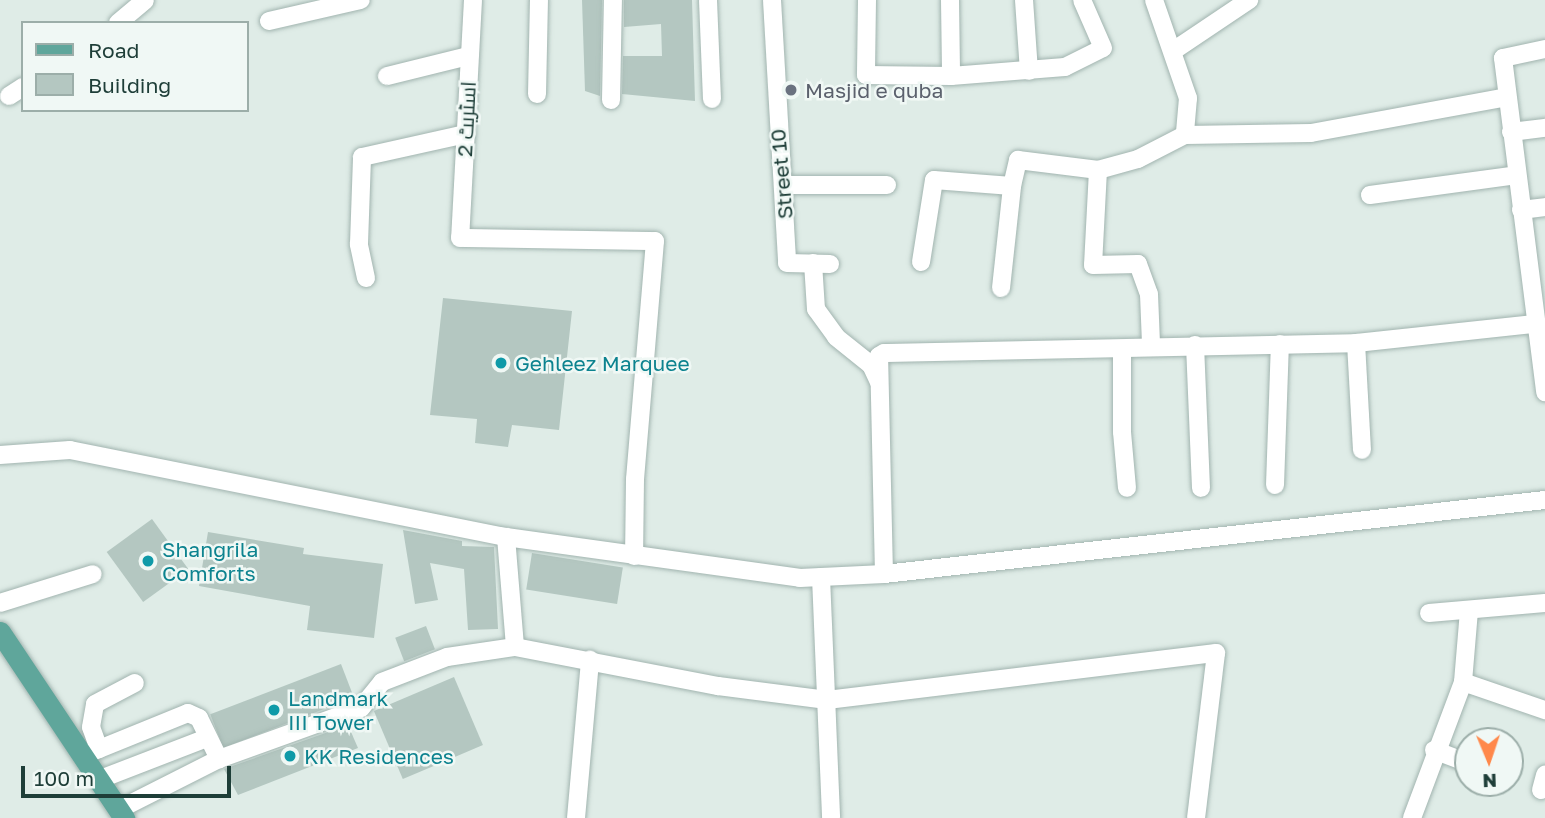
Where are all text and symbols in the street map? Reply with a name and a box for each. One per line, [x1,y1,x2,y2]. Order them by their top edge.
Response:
legend [21,21,248,112]
text: Road [88,37,139,63]
text: Building [88,72,171,98]
place label: Masjid e quba [805,77,943,103]
street label: اسٹریٹ 2 [451,81,481,157]
marker: Masjid e quba [783,82,799,98]
street label: Street 10 [764,128,798,220]
place label: Gehleez Marquee [515,350,690,376]
marker: Gehleez Marquee [493,355,509,371]
place label: Shangrila Comforts [162,536,258,586]
marker: Shangrila Comforts [140,553,156,569]
place label: Landmark III Tower [288,685,388,735]
marker: Landmark III Tower [266,702,282,718]
north arrow [1454,727,1524,797]
place label: KK Residences [304,743,454,769]
marker: KK Residences [282,748,298,764]
scale bar [24,752,234,796]
text: 100 m [34,765,94,791]
text: N [1482,770,1497,793]

